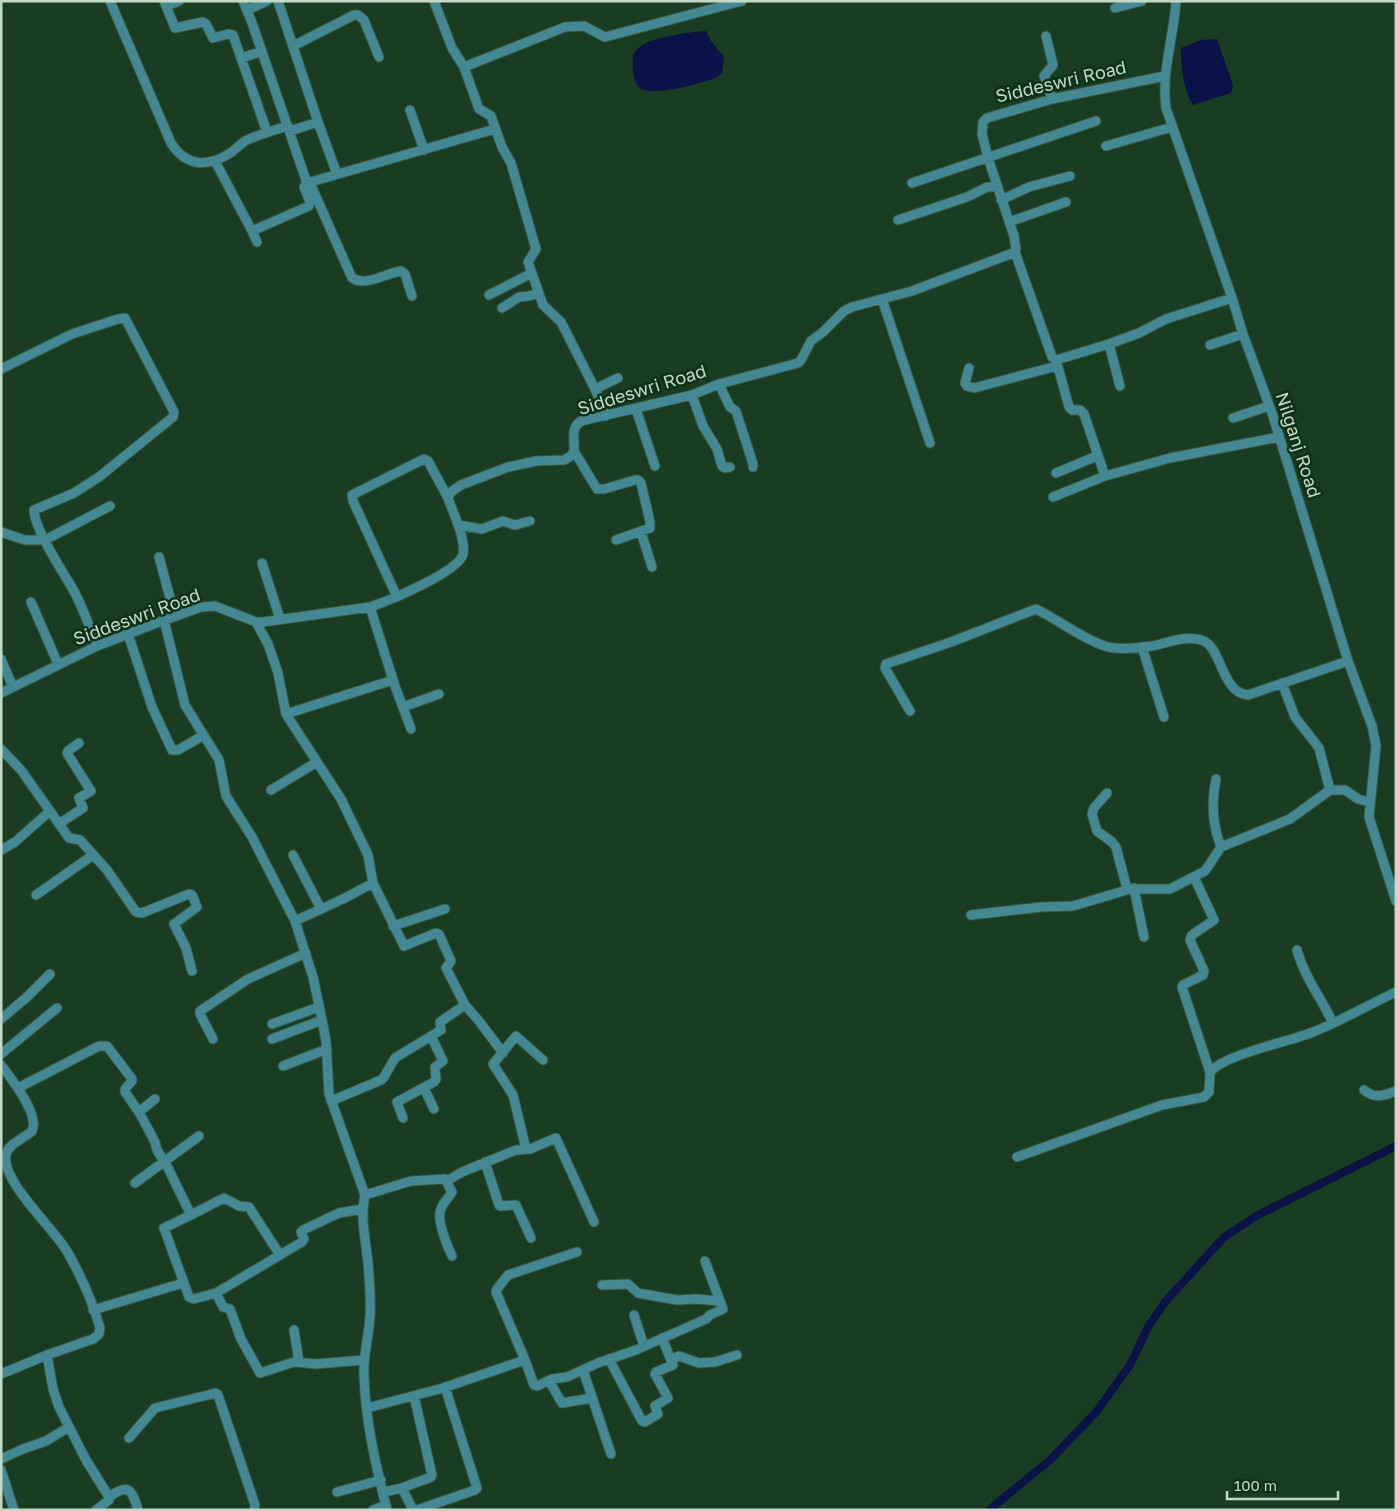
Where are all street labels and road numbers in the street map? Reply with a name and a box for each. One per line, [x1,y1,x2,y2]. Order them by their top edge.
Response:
street label: Siddeswri Road [993,55,1128,107]
street label: Siddeswri Road [575,359,709,419]
street label: Nilganj Road [1272,389,1326,500]
street label: Siddeswri Road [70,583,203,649]

